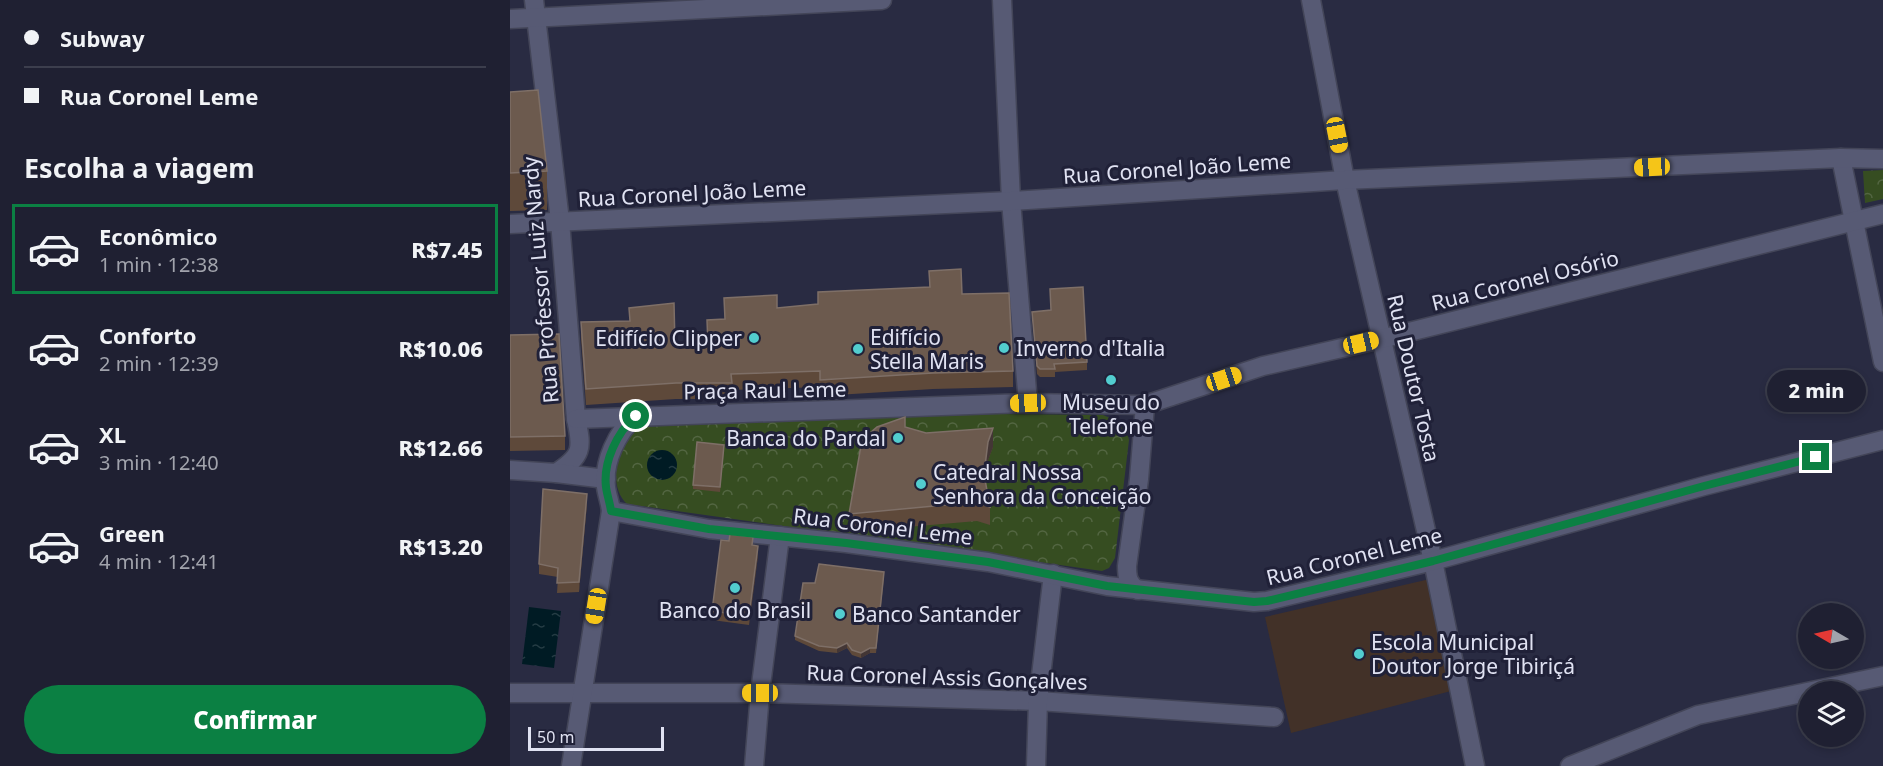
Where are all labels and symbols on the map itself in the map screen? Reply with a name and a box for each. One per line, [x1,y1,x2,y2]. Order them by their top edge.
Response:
car [1325,116,1349,154]
street label: Rua Coronel João Leme [1062,146,1292,190]
street label: Rua Professor Luiz Nardy [515,155,565,404]
car [1634,157,1670,177]
street label: Rua Coronel João Leme [577,173,807,213]
street label: Rua Coronel Osório [1429,243,1621,317]
street label: Rua Doutor Tosta [1381,292,1447,464]
place label: Edifício Stella Maris [870,323,984,375]
place label: Edifício Clipper [595,324,742,352]
car [1341,330,1381,356]
marker: Edifício Clipper [747,331,761,345]
place label: Inverno d'Italia [1016,334,1165,362]
marker: Inverno d'Italia [997,341,1011,355]
marker: Edifício Stella Maris [851,342,865,356]
car [1204,365,1244,393]
callout: 2 min [1766,370,1866,412]
marker: Museu do Telefone [1104,373,1118,387]
street label: Praça Raul Leme [683,375,847,405]
place label: Museu do Telefone [1062,388,1160,440]
car [1010,393,1046,413]
route start [622,402,649,429]
place label: Banca do Pardal [726,424,886,452]
marker: Banca do Pardal [891,431,905,445]
route end [1802,443,1829,470]
place label: Catedral Nossa Senhora da Conceição [933,458,1152,510]
marker: Catedral Nossa Senhora da Conceição [914,477,928,491]
street label: Rua Coronel Leme [792,501,974,551]
street label: Rua Coronel Leme [1263,521,1445,591]
marker: Banco do Brasil [728,581,742,595]
car [584,587,608,625]
place label: Banco do Brasil [659,596,811,624]
place label: Banco Santander [852,600,1021,628]
north arrow [1798,603,1864,669]
marker: Banco Santander [833,607,847,621]
place label: Escola Municipal Doutor Jorge Tibiriçá [1371,628,1575,680]
marker: Escola Municipal Doutor Jorge Tibiriçá [1352,647,1366,661]
street label: Rua Coronel Assis Gonçalves [806,658,1088,696]
car [742,684,778,702]
scale bar [528,724,664,752]

